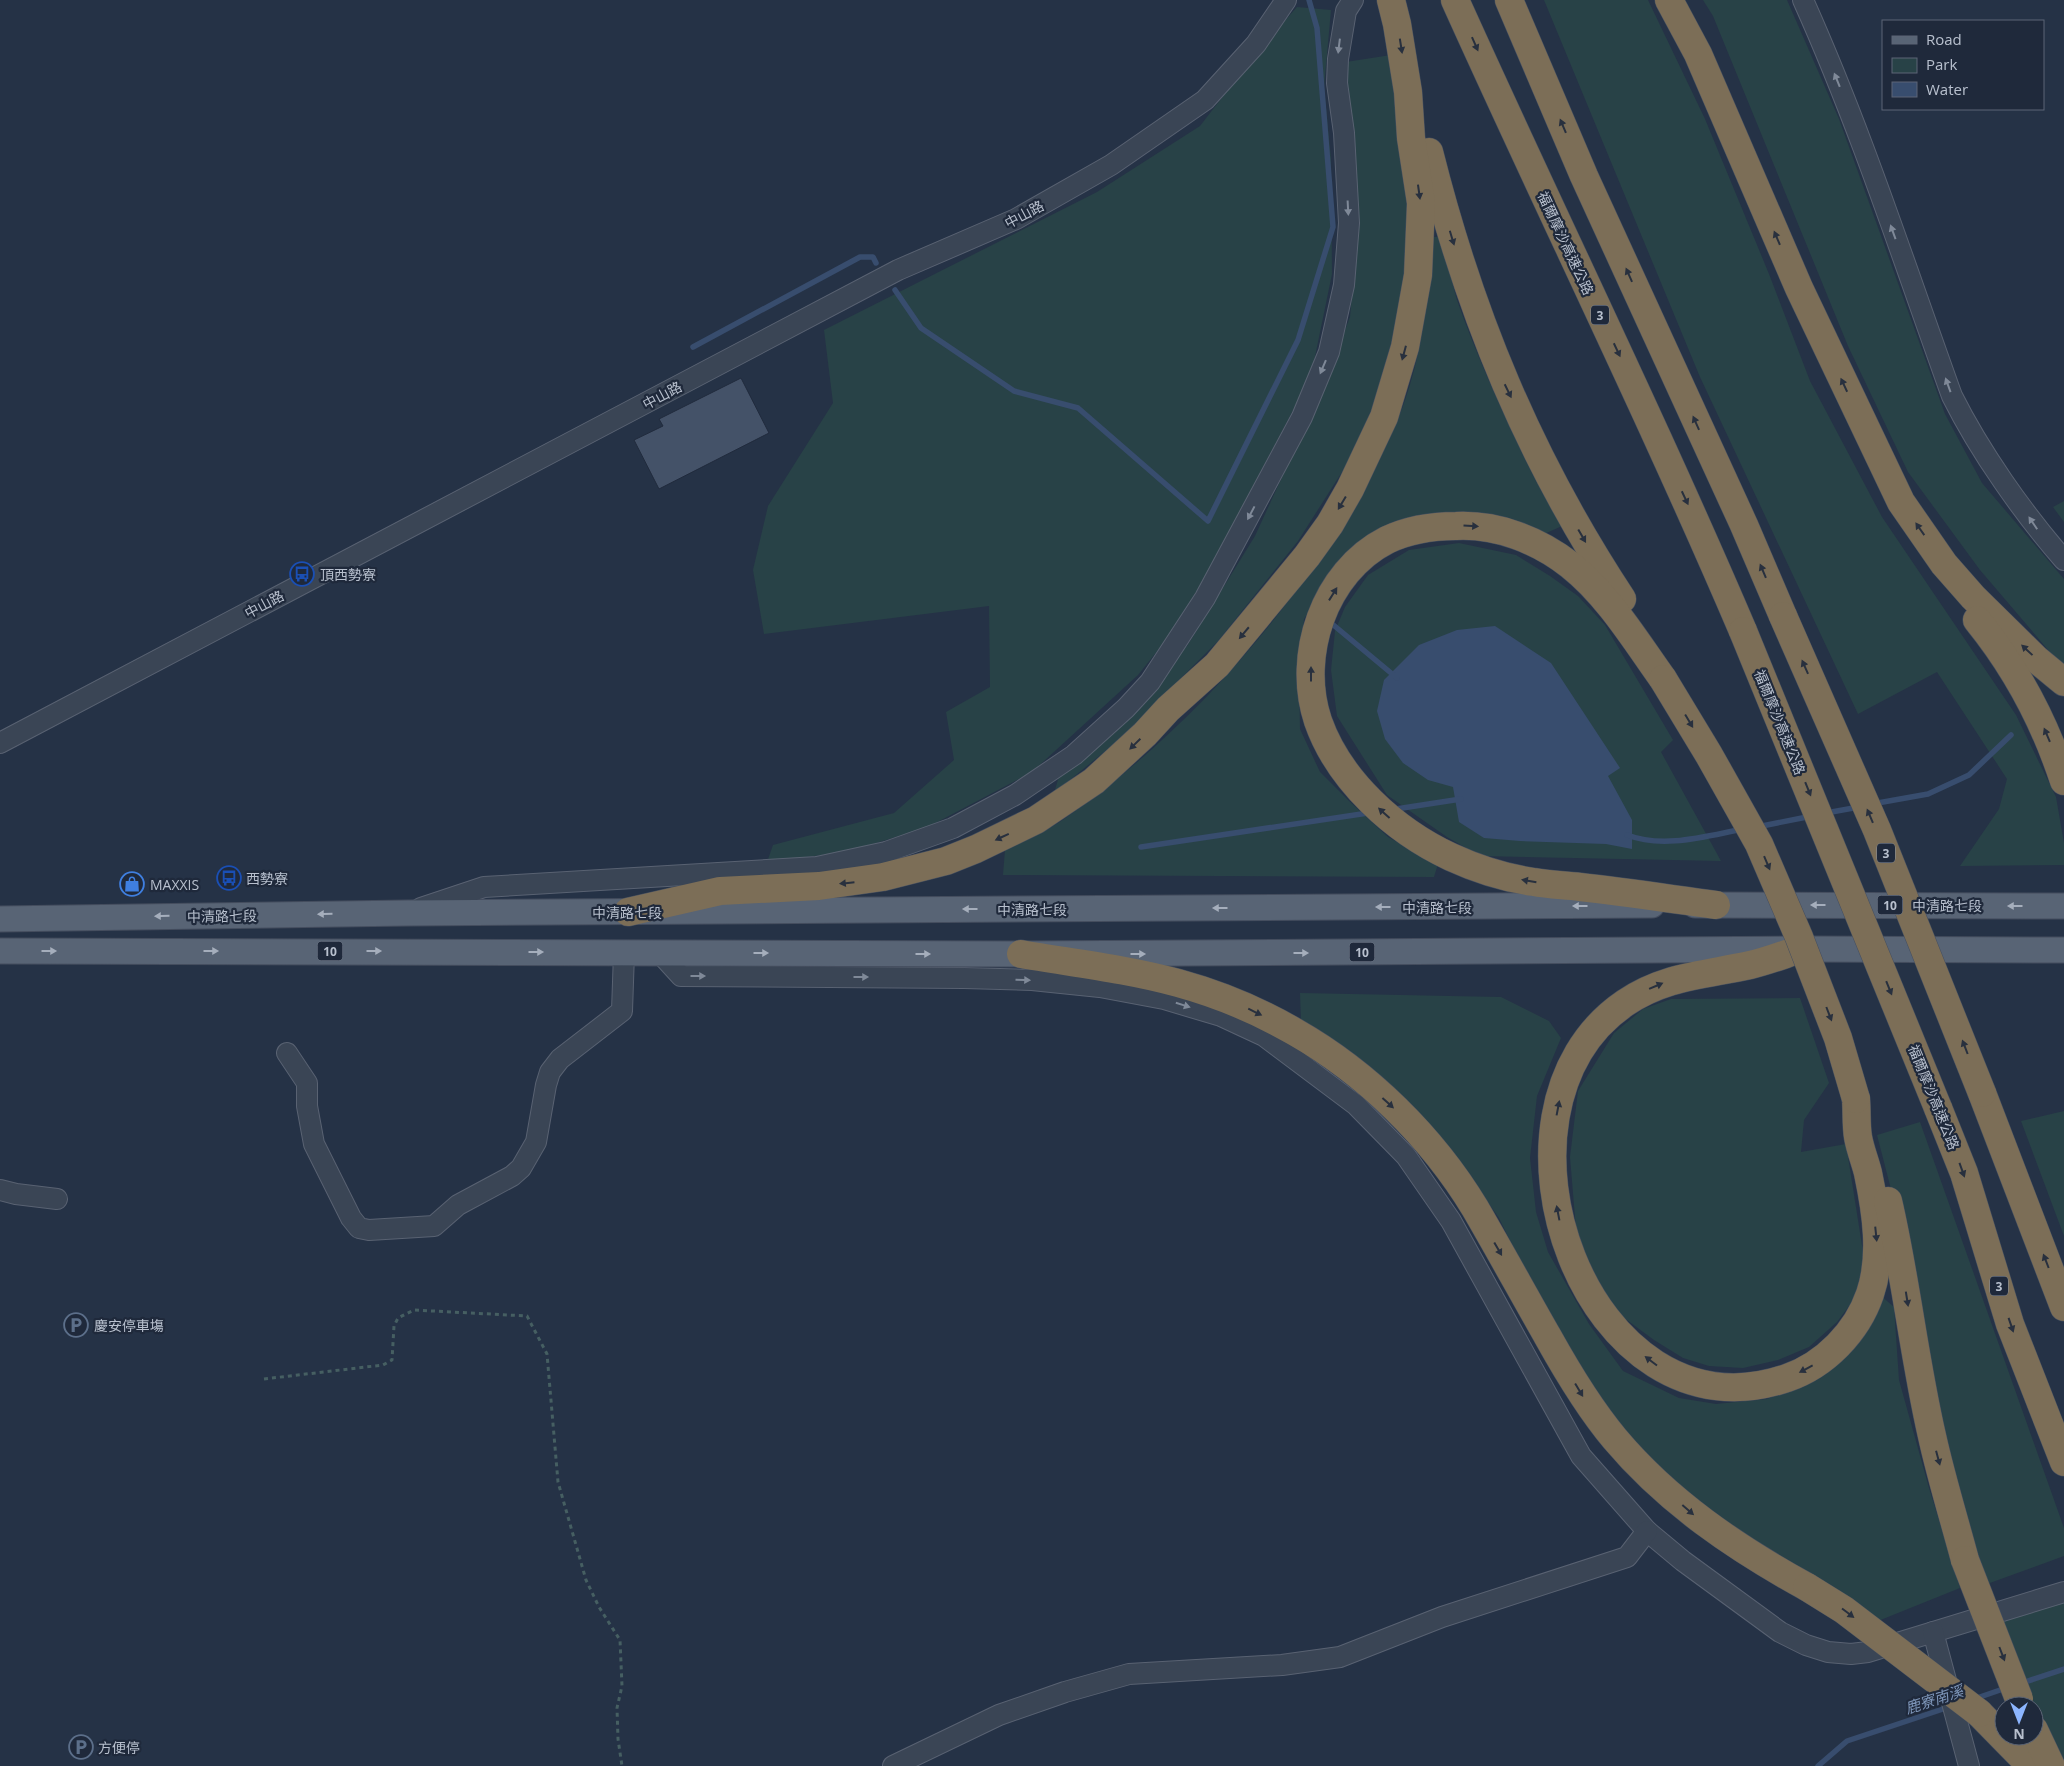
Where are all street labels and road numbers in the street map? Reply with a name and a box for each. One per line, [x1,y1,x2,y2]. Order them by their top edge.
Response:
street label: 福爾摩沙高速公路 [1534,188,1598,298]
street label: 中山路 [1001,196,1047,232]
road number: 3 [1591,306,1609,324]
street label: 中山路 [639,377,685,413]
street label: 中山路 [241,586,287,622]
street label: 福爾摩沙高速公路 [1750,667,1810,777]
road number: 3 [1877,844,1895,862]
road number: 10 [1878,896,1902,914]
street label: 中清路七段 [1912,896,1982,915]
street label: 中清路七段 [1402,898,1472,917]
street label: 中清路七段 [997,900,1067,919]
street label: 中清路七段 [592,903,662,922]
street label: 中清路七段 [187,906,257,926]
road number: 10 [318,941,342,960]
road number: 10 [1350,942,1374,962]
street label: 福爾摩沙高速公路 [1904,1042,1964,1152]
road number: 3 [1990,1276,2008,1295]

